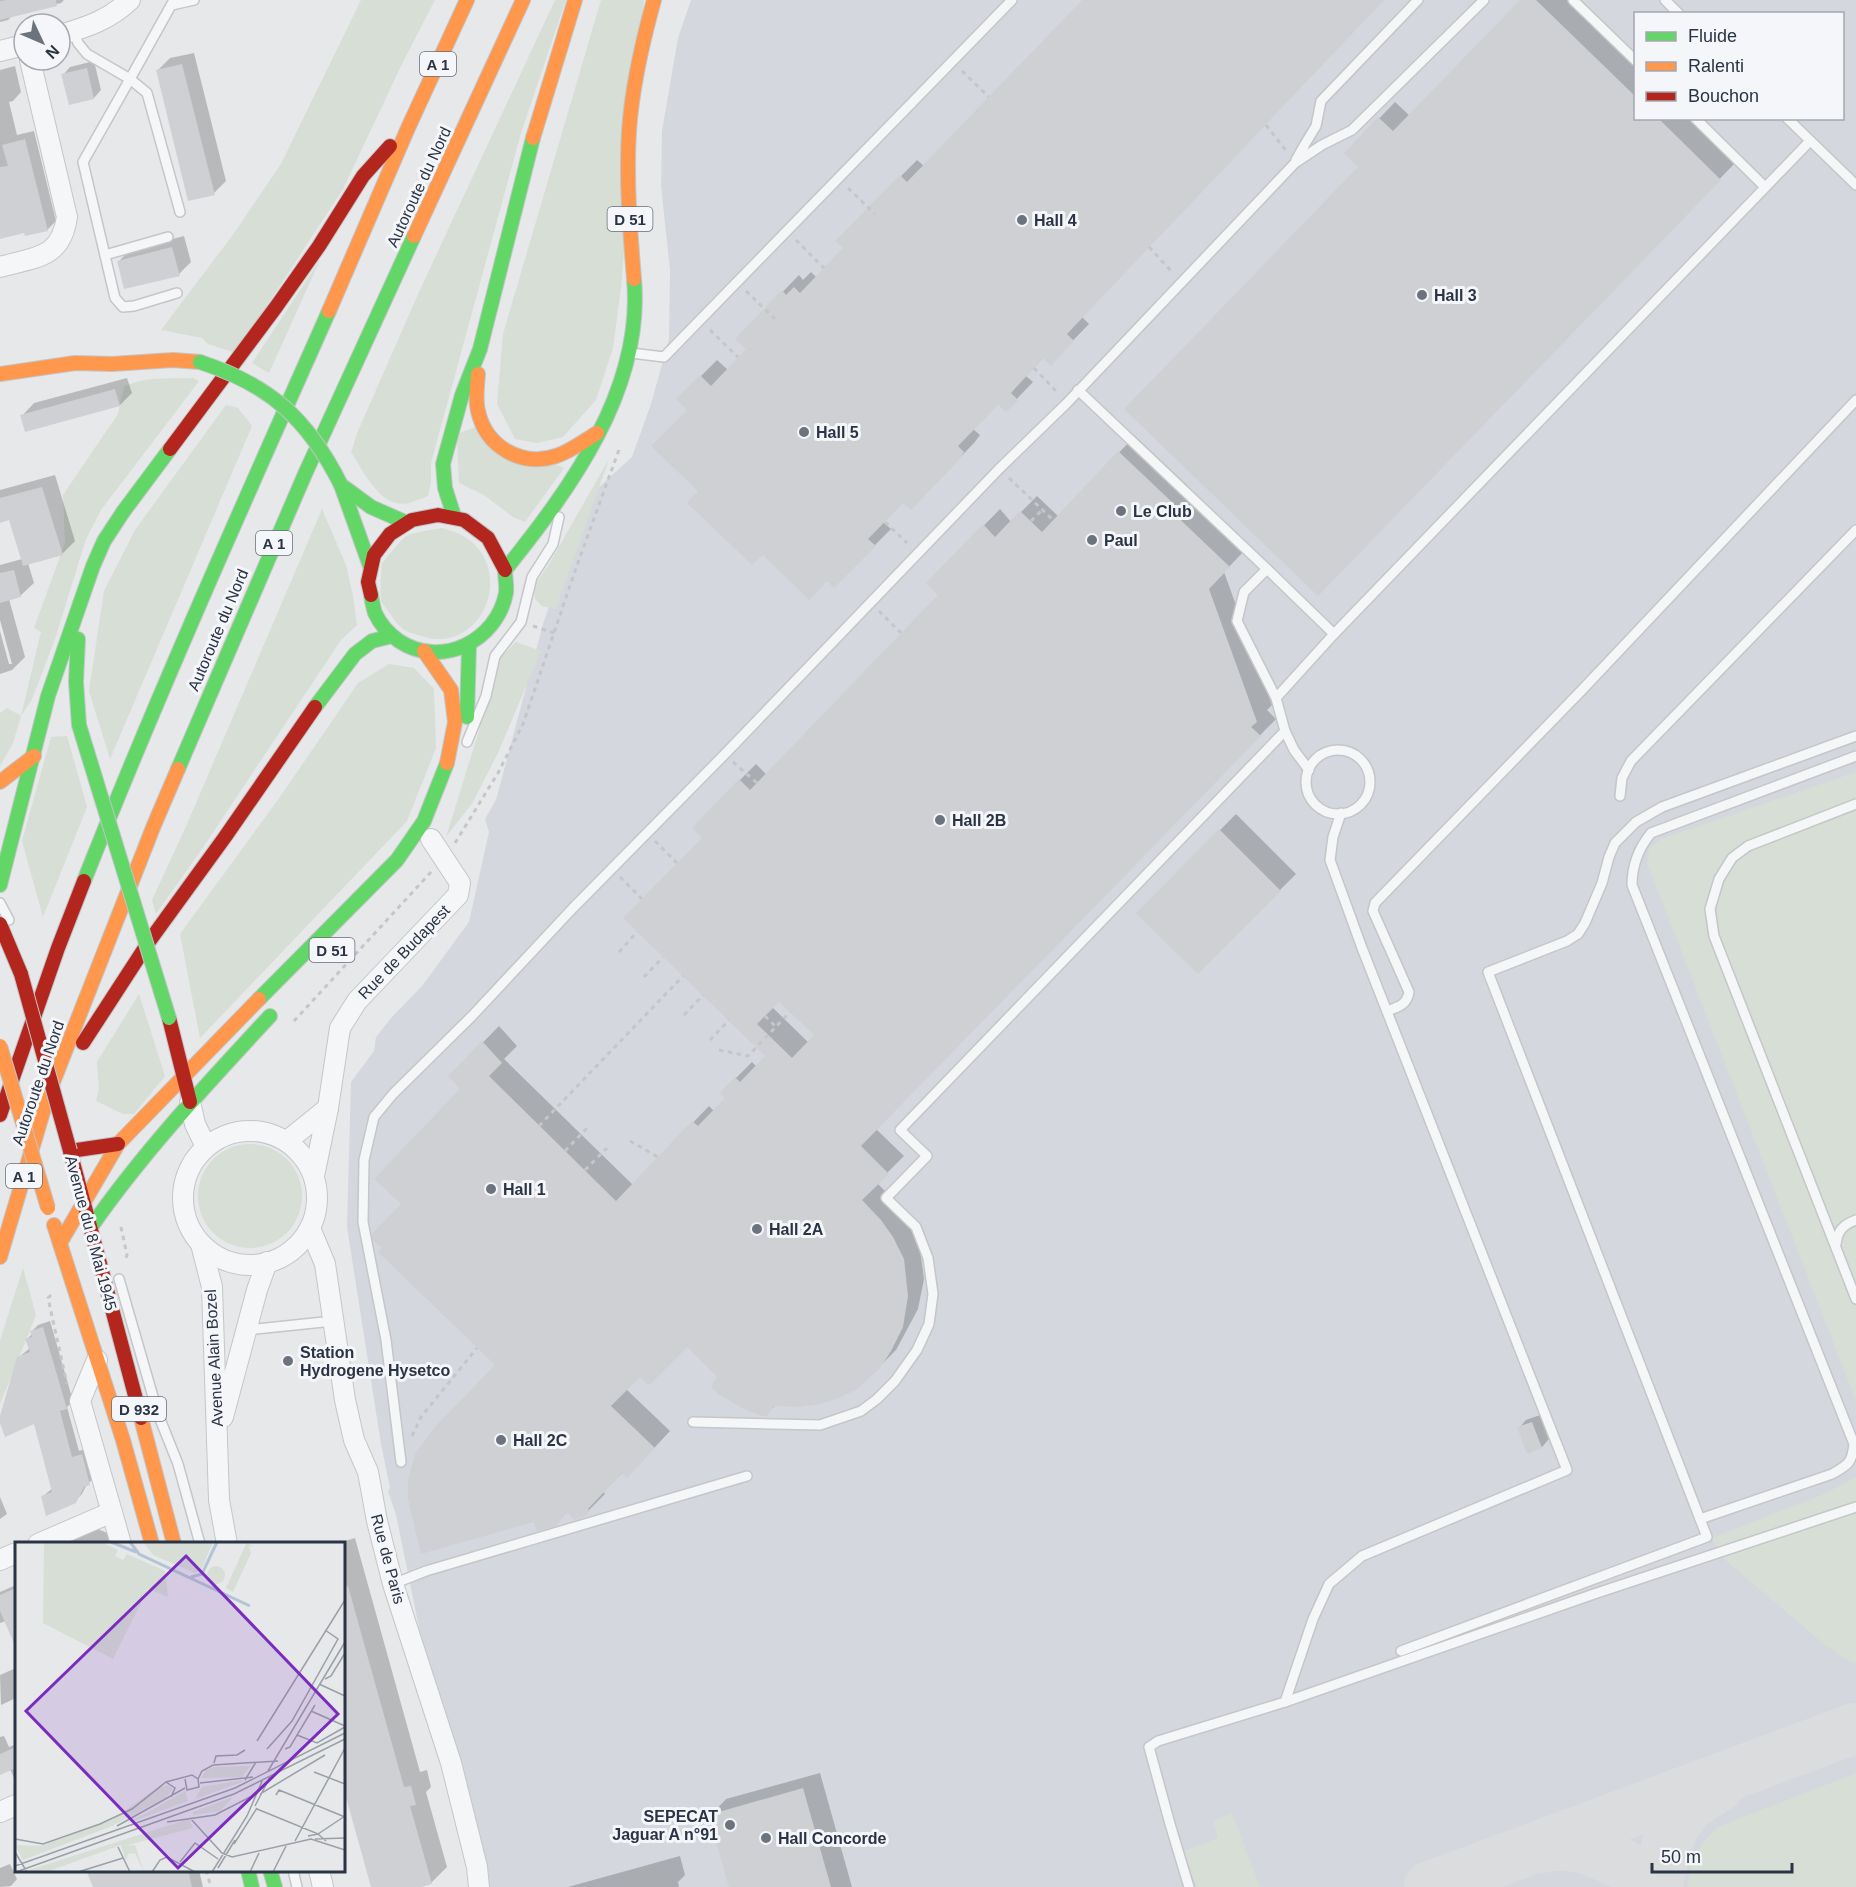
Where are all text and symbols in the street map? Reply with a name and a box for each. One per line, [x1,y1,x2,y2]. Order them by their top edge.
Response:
north arrow [12,12,72,72]
legend [1634,12,1844,120]
text: Fluide [1688,26,1737,46]
text: N [42,42,63,62]
road number: A 1 [420,52,456,76]
text: Ralenti [1688,56,1744,76]
text: Bouchon [1688,86,1759,106]
street label: Autoroute du Nord [384,124,454,250]
road number: D 51 [608,207,652,231]
place label: Hall 4 [1034,212,1077,229]
marker: Hall 4 [1015,213,1029,227]
place label: Hall 3 [1434,287,1477,304]
marker: Hall 3 [1415,288,1429,302]
place label: Hall 5 [816,424,859,441]
marker: Hall 5 [797,425,811,439]
place label: Le Club [1133,503,1192,520]
marker: Le Club [1114,504,1128,518]
road number: A 1 [256,531,292,555]
place label: Paul [1104,532,1138,549]
marker: Paul [1085,533,1099,547]
street label: Autoroute du Nord [185,567,251,693]
place label: Hall 2B [952,812,1006,829]
marker: Hall 2B [933,813,947,827]
street label: Rue de Budapest [355,901,453,1002]
road number: D 51 [310,938,354,962]
street label: Autoroute du Nord [9,1018,67,1148]
street label: Avenue du 8 Mai 1945 [62,1154,120,1312]
road number: A 1 [6,1164,42,1188]
place label: Hall 1 [503,1181,546,1198]
marker: Hall 1 [484,1182,498,1196]
place label: Hall 2A [769,1221,824,1238]
marker: Hall 2A [750,1222,764,1236]
street label: Avenue Alain Bozel [202,1289,226,1427]
place label: Station Hydrogene Hysetco [300,1344,450,1379]
marker: Station Hydrogene Hysetco [281,1354,295,1368]
road number: D 932 [112,1397,166,1421]
place label: Hall 2C [513,1432,568,1449]
marker: Hall 2C [494,1433,508,1447]
street label: Rue de Paris [368,1512,408,1606]
inset map [15,1542,345,1872]
place label: SEPECAT Jaguar A n°91 [612,1808,718,1843]
marker: SEPECAT Jaguar A n°91 [723,1818,737,1832]
place label: Hall Concorde [778,1830,887,1847]
marker: Hall Concorde [759,1831,773,1845]
scale bar [1652,1836,1792,1874]
text: 50 m [1661,1847,1701,1867]

